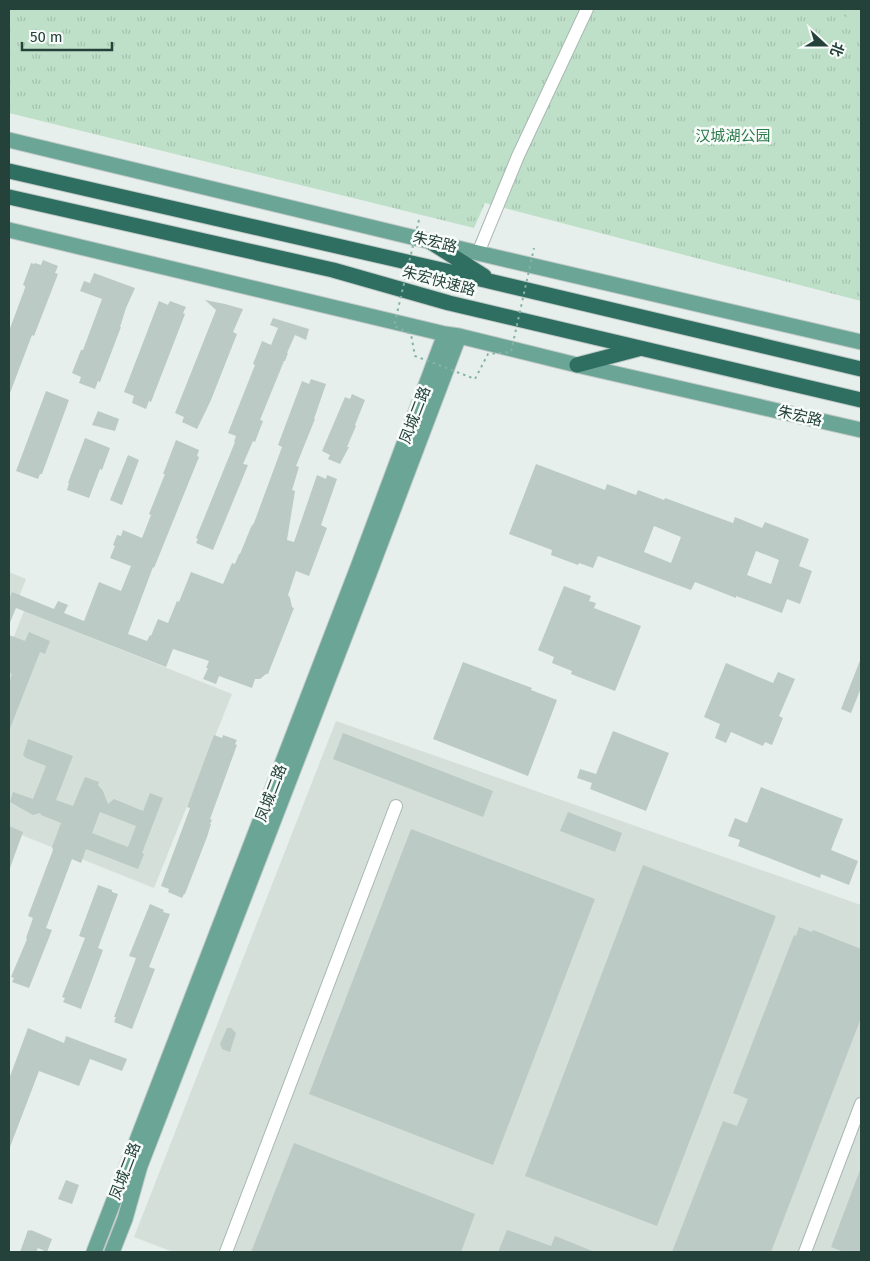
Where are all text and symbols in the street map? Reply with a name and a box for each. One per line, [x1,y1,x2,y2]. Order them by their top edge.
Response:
scale bar [22,20,112,52]
north arrow [800,20,850,70]
text: 50 m [30,28,63,46]
text: 北 [826,40,847,59]
park label: 汉城湖公园 [695,127,771,145]
street label: 朱宏路 [411,228,459,256]
street label: 朱宏快速路 [400,263,478,299]
street label: 凤城二路 [396,384,434,446]
street label: 朱宏路 [776,402,824,430]
street label: 凤城二路 [252,762,290,824]
street label: 凤城二路 [106,1140,144,1202]

